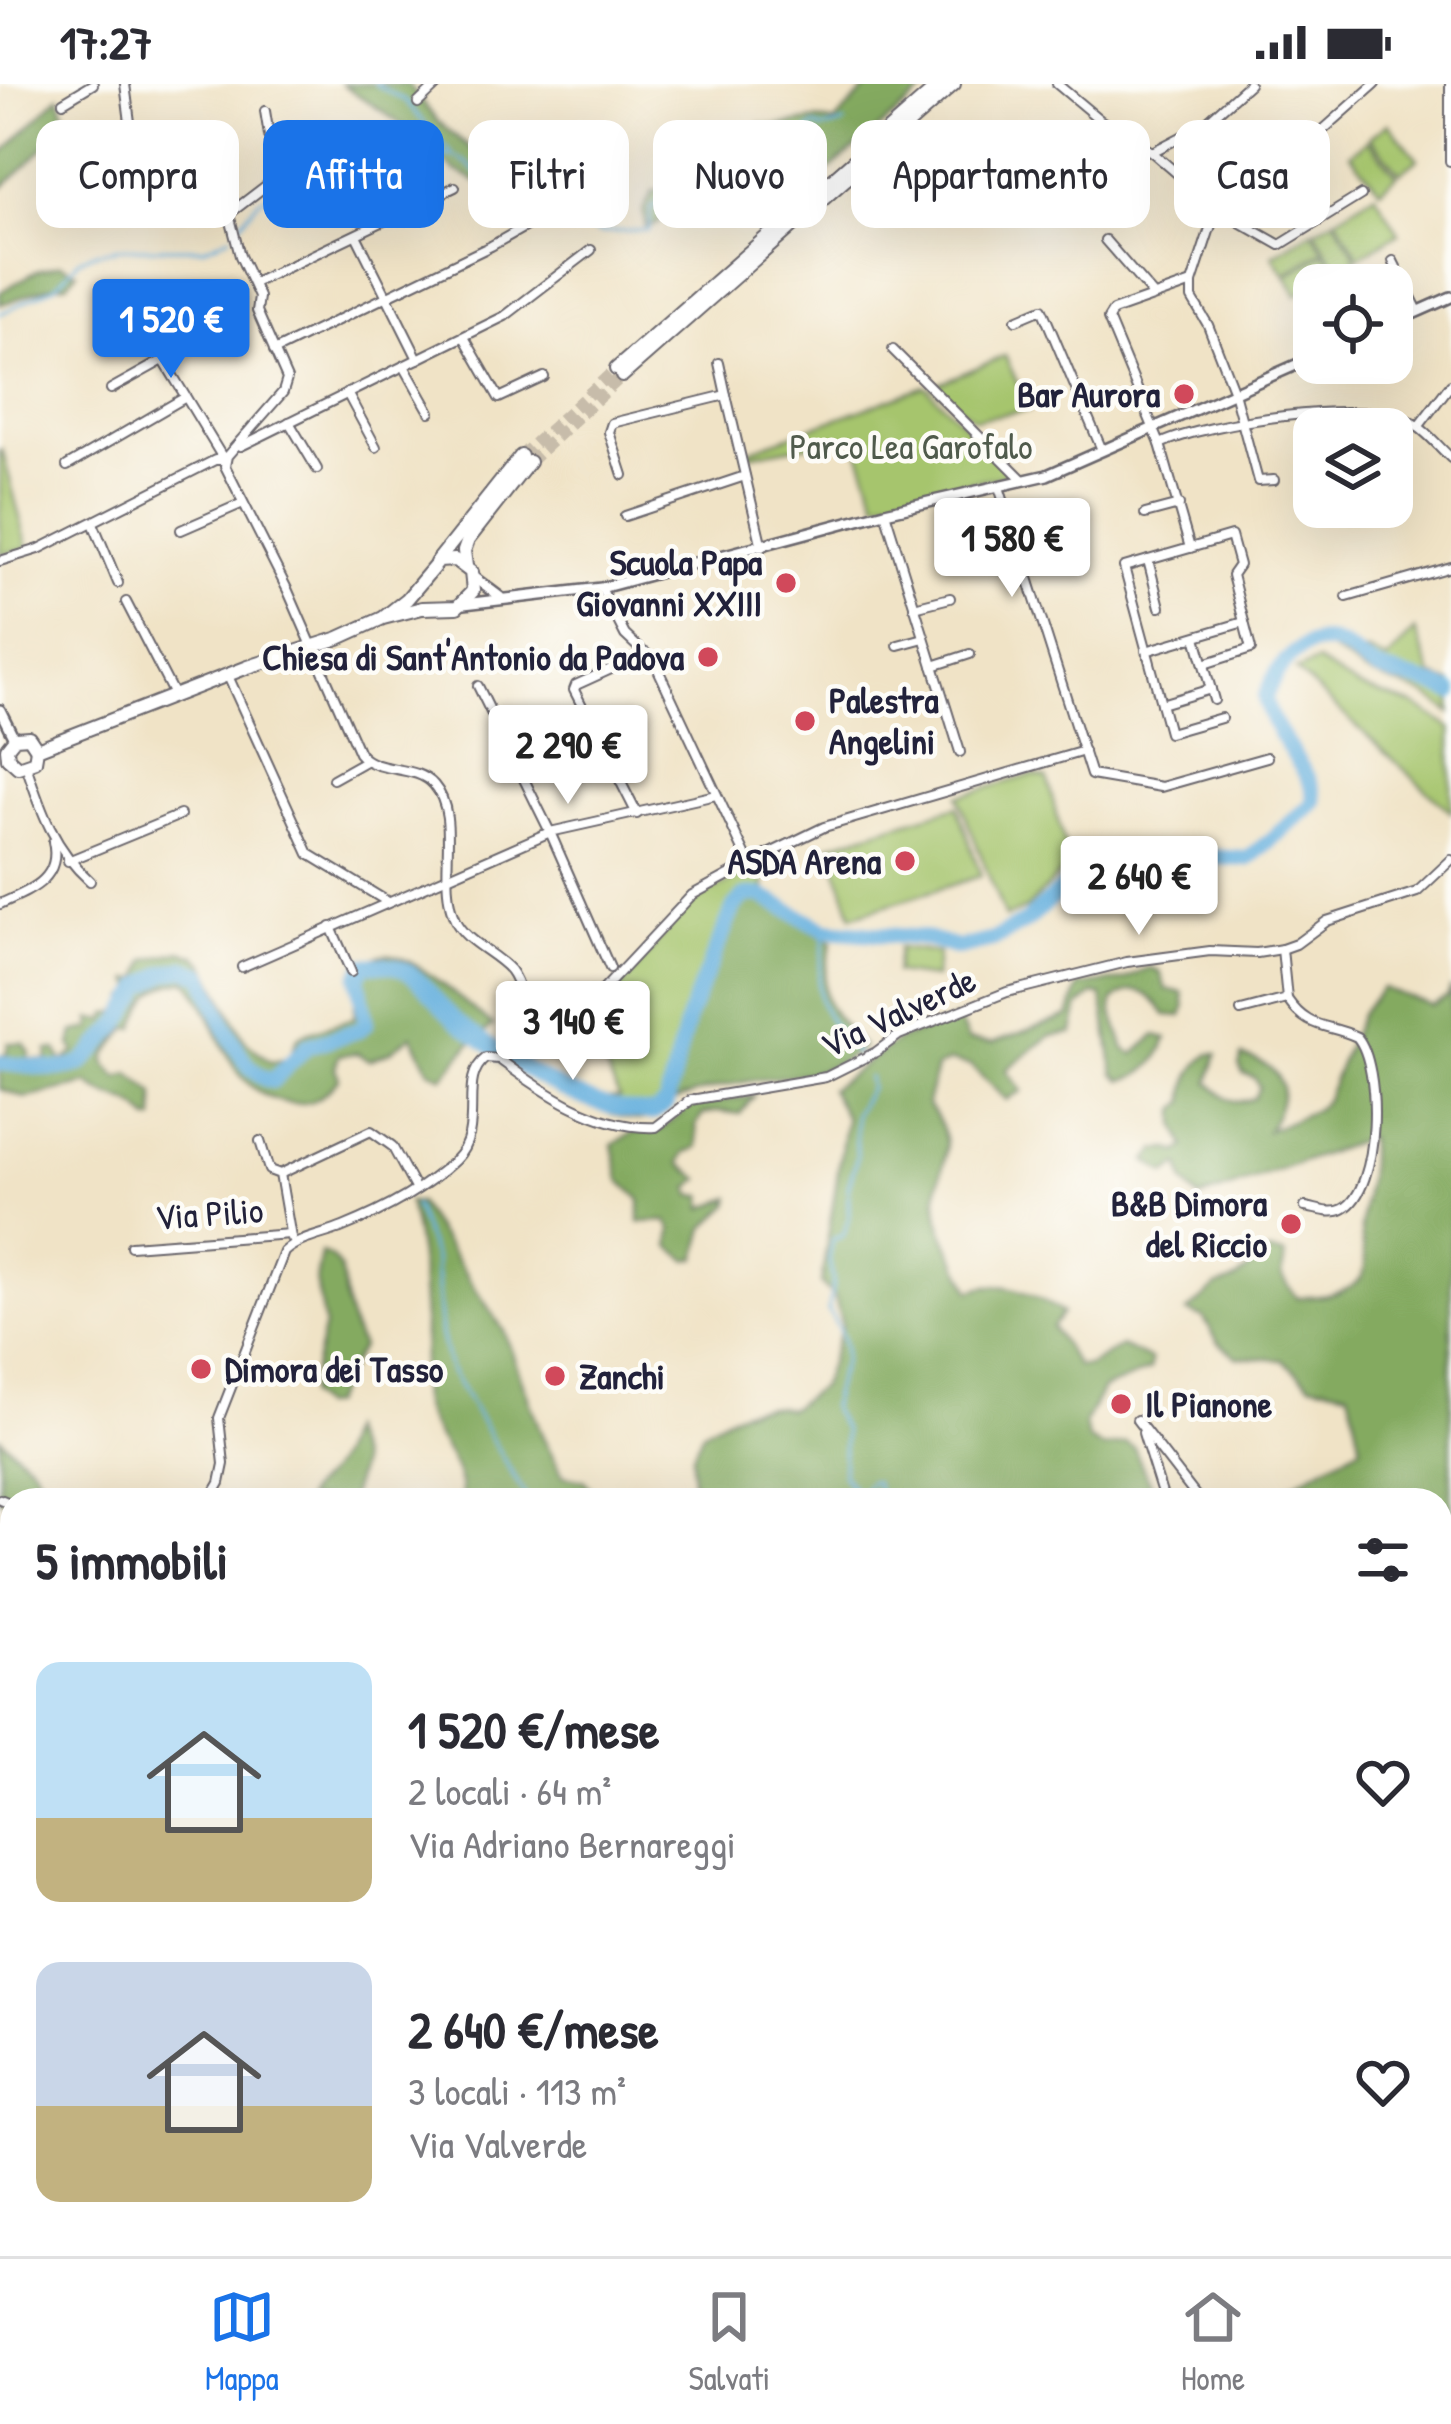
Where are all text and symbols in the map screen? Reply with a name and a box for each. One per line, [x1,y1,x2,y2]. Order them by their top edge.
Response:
text: 17:27 [60,12,152,73]
chip: Compra [36,120,239,228]
chip: Affitta [263,120,444,228]
chip: Filtri [468,120,629,228]
chip: Nuovo [653,120,827,228]
chip: Appartamento [851,120,1150,228]
chip: Casa [1174,120,1330,228]
map controls [1293,264,1413,528]
button: locate [1293,264,1413,384]
pin: 1 520 € [60,279,282,381]
text: 1 520 € [119,291,223,344]
place label: Bar Aurora [1017,369,1160,418]
marker: Bar Aurora [1171,381,1197,407]
button: layers [1293,408,1413,528]
park label: Parco Lea Garofalo [789,421,1033,470]
pin: 1 580 € [901,498,1123,600]
text: 1 580 € [961,510,1063,563]
place label: Scuola Papa Giovanni XXIII [576,537,762,627]
marker: Scuola Papa Giovanni XXIII [773,570,799,596]
place label: Chiesa di Sant'Antonio da Padova [262,632,684,681]
marker: Chiesa di Sant'Antonio da Padova [695,644,721,670]
place label: Palestra Angelini [829,675,939,766]
pin: 2 290 € [457,705,679,807]
marker: Palestra Angelini [792,708,818,734]
text: 2 290 € [516,717,621,770]
place label: ASDA Arena [728,836,881,885]
pin: 2 640 € [1028,836,1250,938]
marker: ASDA Arena [892,848,918,874]
text: 2 640 € [1088,848,1190,901]
street label: Via Valverde [812,954,983,1069]
pin: 3 140 € [462,981,684,1083]
text: 3 140 € [523,993,623,1046]
place label: B&B Dimora del Riccio [1111,1178,1267,1268]
street label: Via Pilio [153,1184,265,1241]
marker: B&B Dimora del Riccio [1278,1211,1304,1237]
place label: Dimora dei Tasso [225,1344,444,1393]
place label: Zanchi [579,1351,665,1400]
marker: Dimora dei Tasso [188,1356,214,1382]
marker: Zanchi [542,1363,568,1389]
place label: Il Pianone [1145,1379,1273,1428]
marker: Il Pianone [1108,1391,1134,1417]
text: 5 immobili [36,1526,228,1595]
icon: filters [1350,1527,1416,1593]
text: 1 520 €/mese [408,1695,659,1764]
icon: home [132,1710,276,1854]
icon: heart [1350,1749,1416,1815]
text: 2 locali · 64 m² [408,1764,611,1817]
text: Via Adriano Bernareggi [408,1817,736,1870]
text: 2 640 €/mese [408,1995,659,2064]
icon: home [132,2010,276,2154]
icon: heart [1350,2049,1416,2115]
text: 3 locali · 113 m² [408,2064,626,2117]
text: Via Valverde [408,2117,587,2170]
tab: Mappa [205,2284,279,2400]
tab: Salvati [689,2284,770,2400]
tab: Home [1180,2284,1246,2400]

